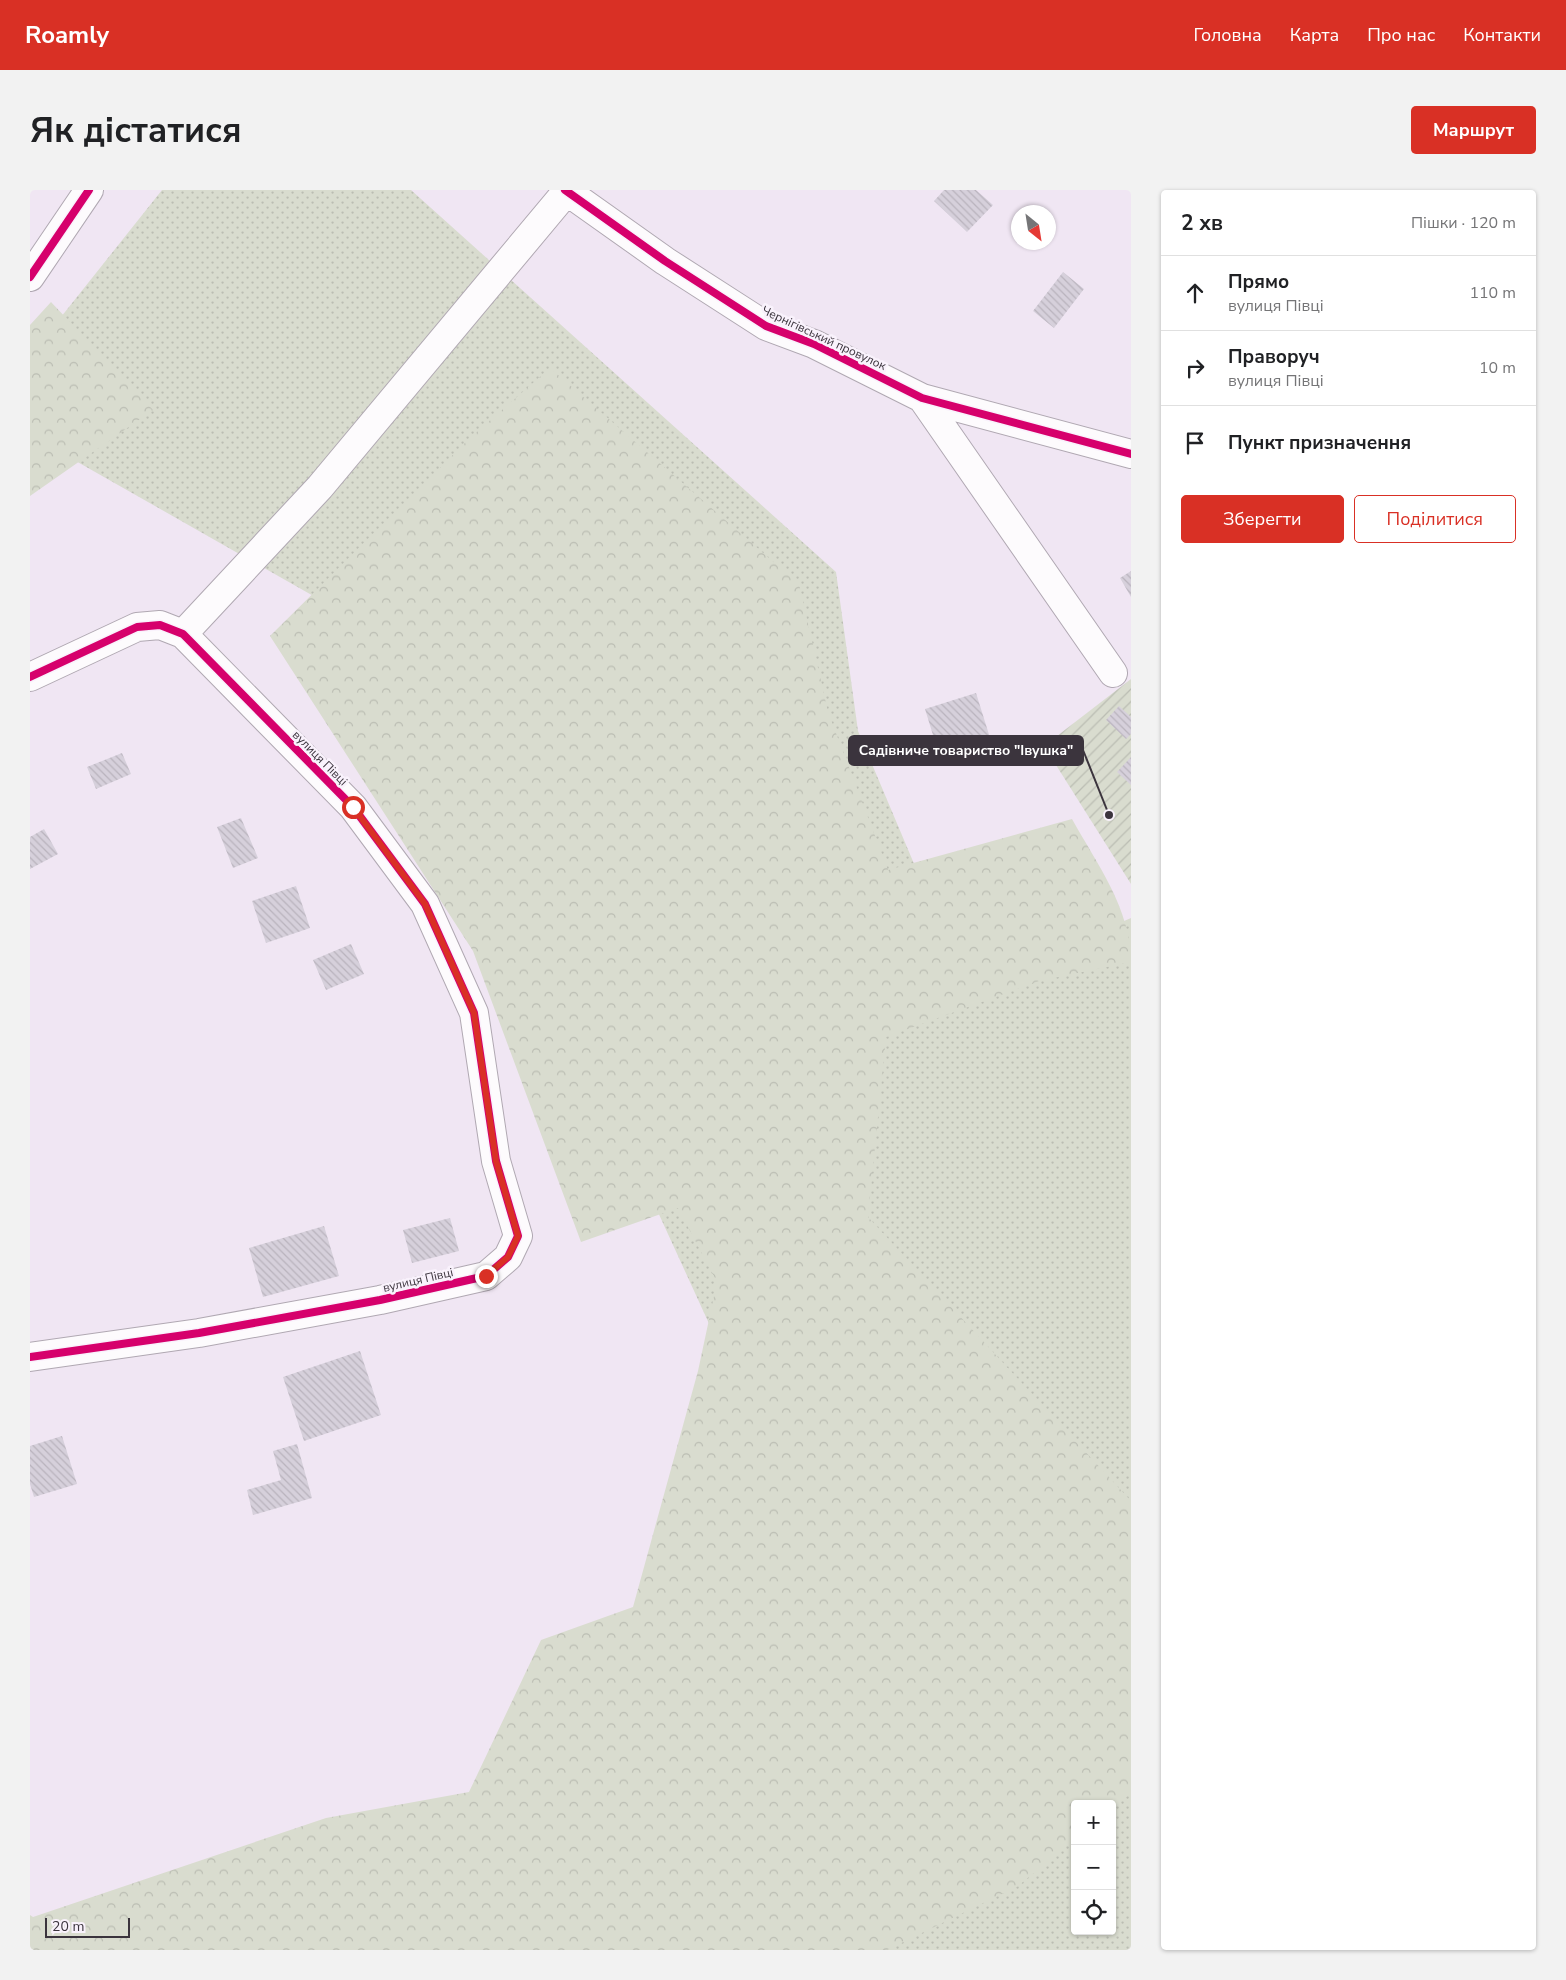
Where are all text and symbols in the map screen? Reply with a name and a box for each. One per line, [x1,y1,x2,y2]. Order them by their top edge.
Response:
text: Roamly [25,19,109,51]
text: Головна [1193,23,1262,47]
text: Карта [1290,23,1339,47]
text: Про нас [1367,23,1435,47]
text: Контакти [1463,23,1541,47]
button: Маршрут [1411,106,1536,154]
text: Як дістатися [30,107,242,154]
north arrow [1011,205,1056,250]
text: 2 хв [1181,209,1223,237]
text: Пішки · 120 m [1411,212,1516,234]
text: Прямо [1228,269,1289,295]
icon: ahead [1181,279,1209,307]
text: 110 m [1469,282,1516,304]
text: вулиця Півці [1228,295,1324,317]
street label: Чернігівський провулок [759,302,889,374]
text: Праворуч [1228,344,1320,370]
icon: right [1181,354,1209,382]
text: 10 m [1479,357,1516,379]
text: вулиця Півці [1228,370,1324,392]
icon: arrive [1181,429,1209,457]
text: Пункт призначення [1228,430,1411,456]
button: Зберегти [1181,495,1344,543]
button: Поділитися [1354,495,1516,543]
street label: вулиця Півці [289,727,351,789]
callout: Садівниче товариство "Івушка" [849,736,1083,765]
text: Садівниче товариство "Івушка" [859,741,1073,760]
route start [342,796,365,819]
street label: вулиця Півці [381,1264,455,1296]
route end [475,1265,498,1288]
map controls [1071,1800,1116,1935]
button: + [1071,1800,1116,1845]
button: − [1071,1845,1116,1890]
button: locate [1071,1890,1116,1935]
scale bar [45,1915,130,1938]
text: 20 m [52,1917,84,1936]

